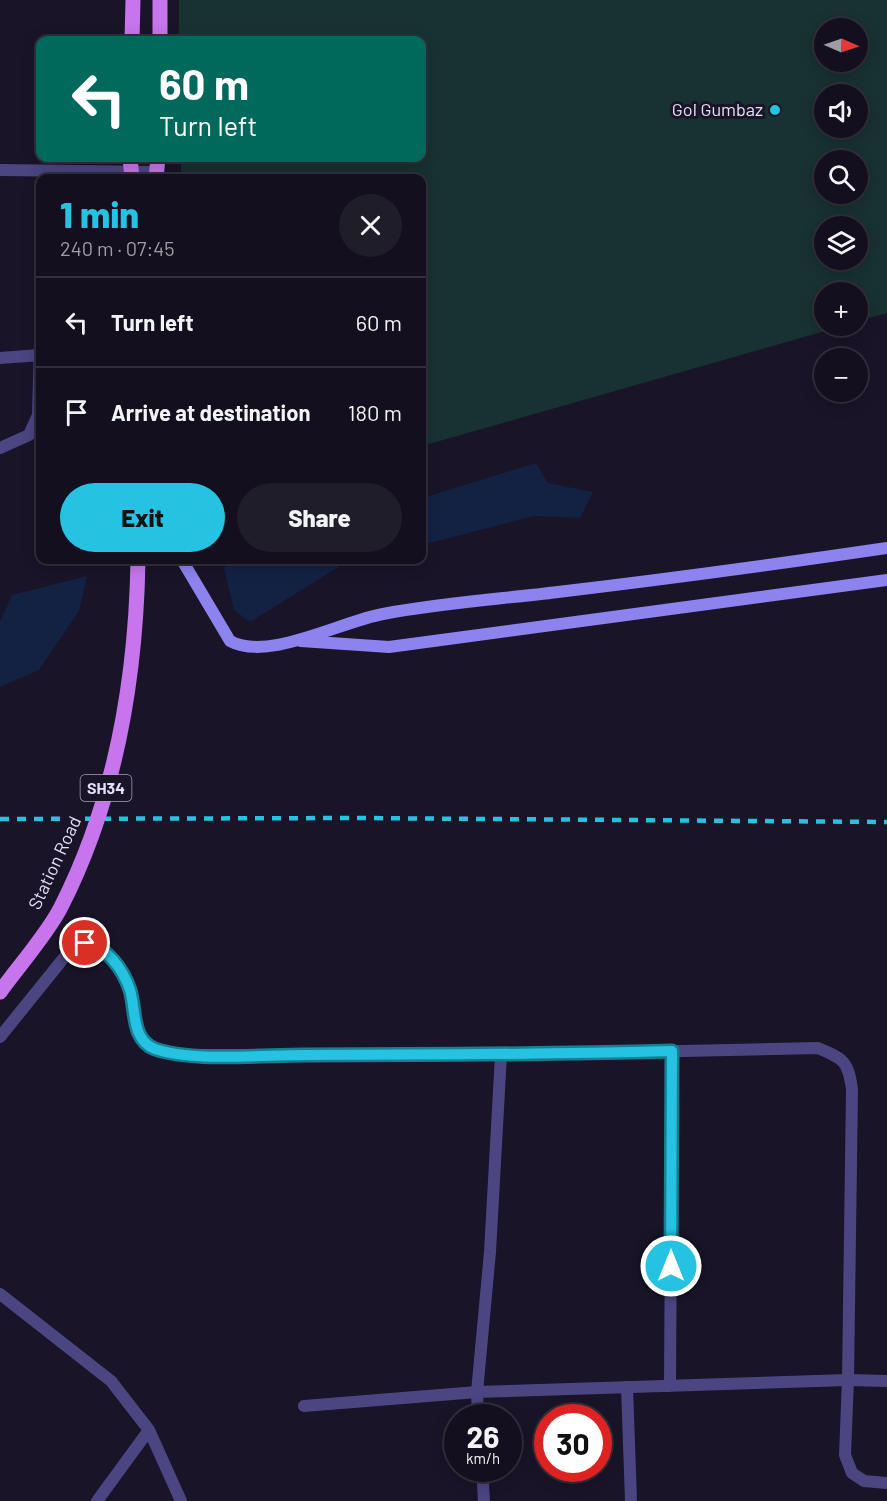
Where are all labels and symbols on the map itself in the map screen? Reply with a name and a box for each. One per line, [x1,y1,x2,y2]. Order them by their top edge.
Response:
north arrow [814,18,868,72]
place label: Gol Gumbaz [672,98,763,120]
marker: Gol Gumbaz [768,103,782,117]
road number: SH34 [80,775,132,801]
street label: Station Road [23,812,85,913]
pin [59,917,110,968]
position arrow [639,1234,703,1298]
speed limit sign: 30 [534,1404,612,1482]

